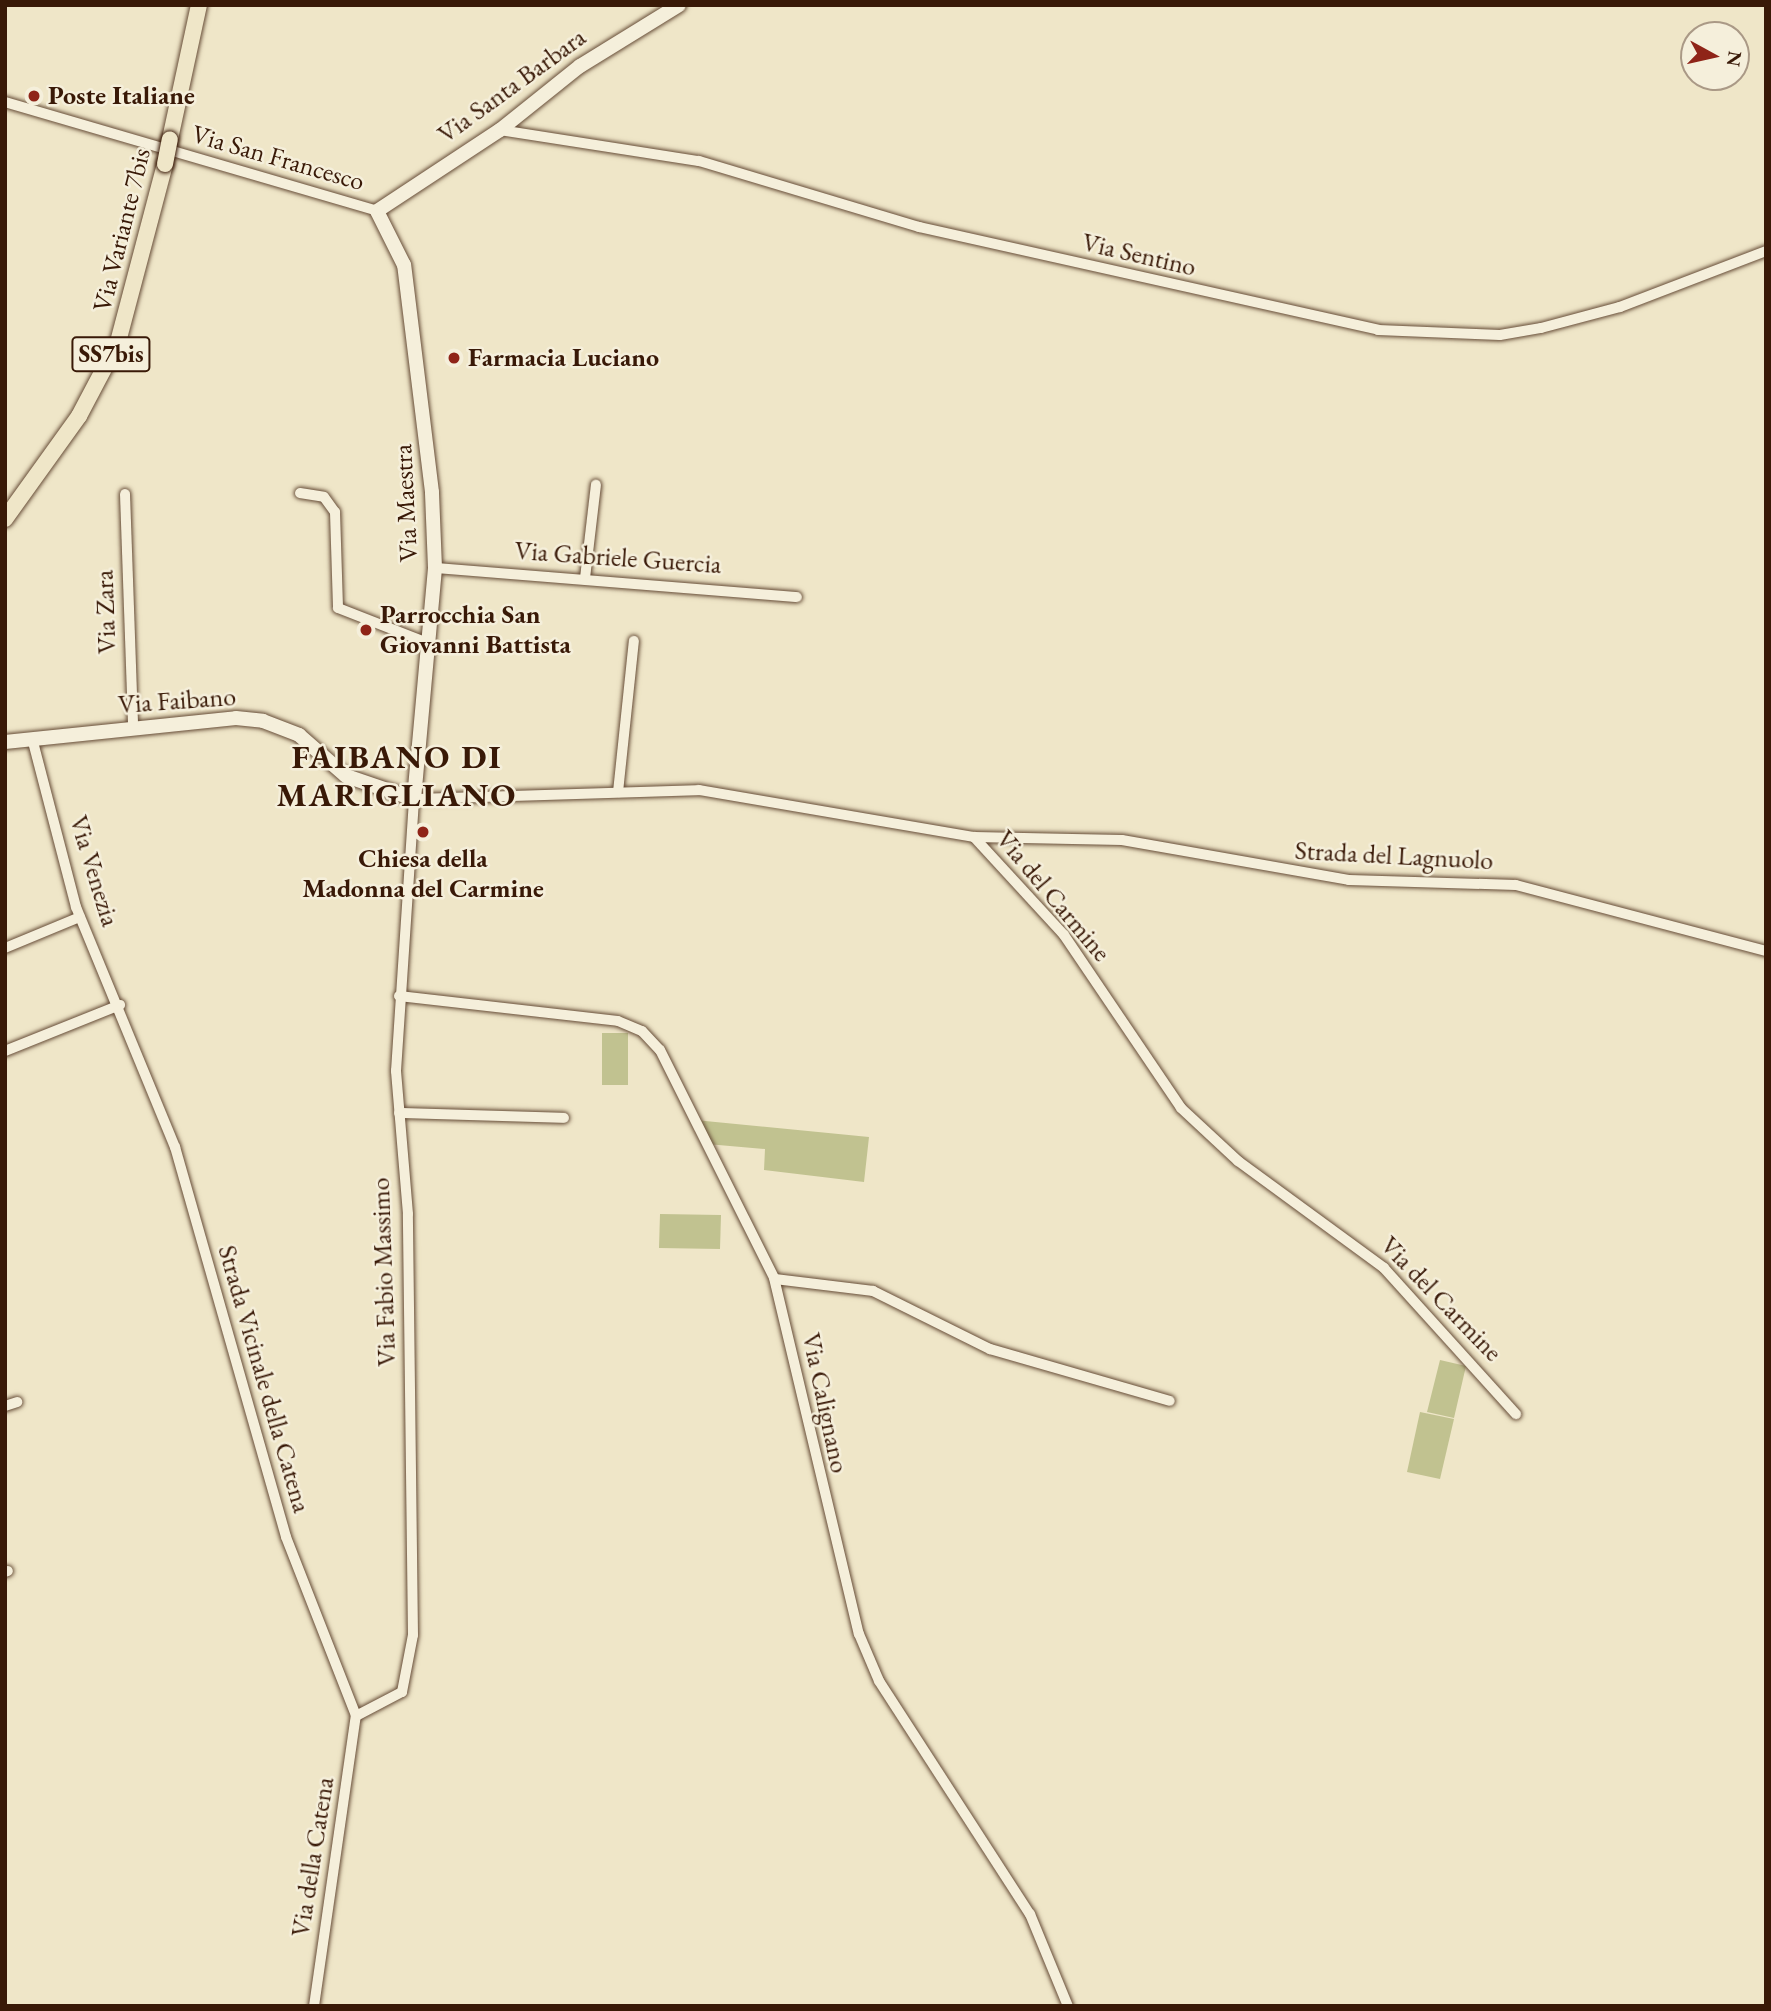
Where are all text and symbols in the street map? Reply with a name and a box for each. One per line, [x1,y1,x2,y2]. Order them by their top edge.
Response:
north arrow [1680,21,1750,91]
street label: Via Santa Barbara [432,22,592,150]
text: N [1721,49,1748,68]
place label: Poste Italiane [48,80,195,112]
marker: Poste Italiane [26,88,42,104]
street label: Via San Francesco [188,118,368,198]
street label: Via Variante 7bis [87,145,157,315]
street label: Via Sentino [1079,227,1199,283]
road number: SS7bis [71,334,151,374]
place label: Farmacia Luciano [468,342,659,374]
marker: Farmacia Luciano [446,350,462,366]
street label: Via Maestra [387,443,425,563]
street label: Via Gabriele Guercia [514,535,722,581]
street label: Via Zara [89,569,123,655]
place label: Parrocchia San Giovanni Battista [380,599,571,660]
marker: Parrocchia San Giovanni Battista [358,622,374,638]
street label: Via Faibano [117,681,237,721]
district label: FAIBANO DI MARIGLIANO [278,737,516,815]
street label: Via Venezia [62,812,126,930]
marker: Chiesa della Madonna del Carmine [415,824,431,840]
street label: Via del Carmine [989,824,1117,968]
street label: Strada del Lagnuolo [1294,835,1494,877]
place label: Chiesa della Madonna del Carmine [302,843,544,904]
street label: Via Fabio Massimo [365,1177,403,1367]
street label: Via del Carmine [1374,1230,1508,1368]
street label: Strada Vicinale della Catena [211,1242,317,1516]
street label: Via Calignano [795,1330,855,1476]
street label: Via della Catena [285,1775,341,1939]

